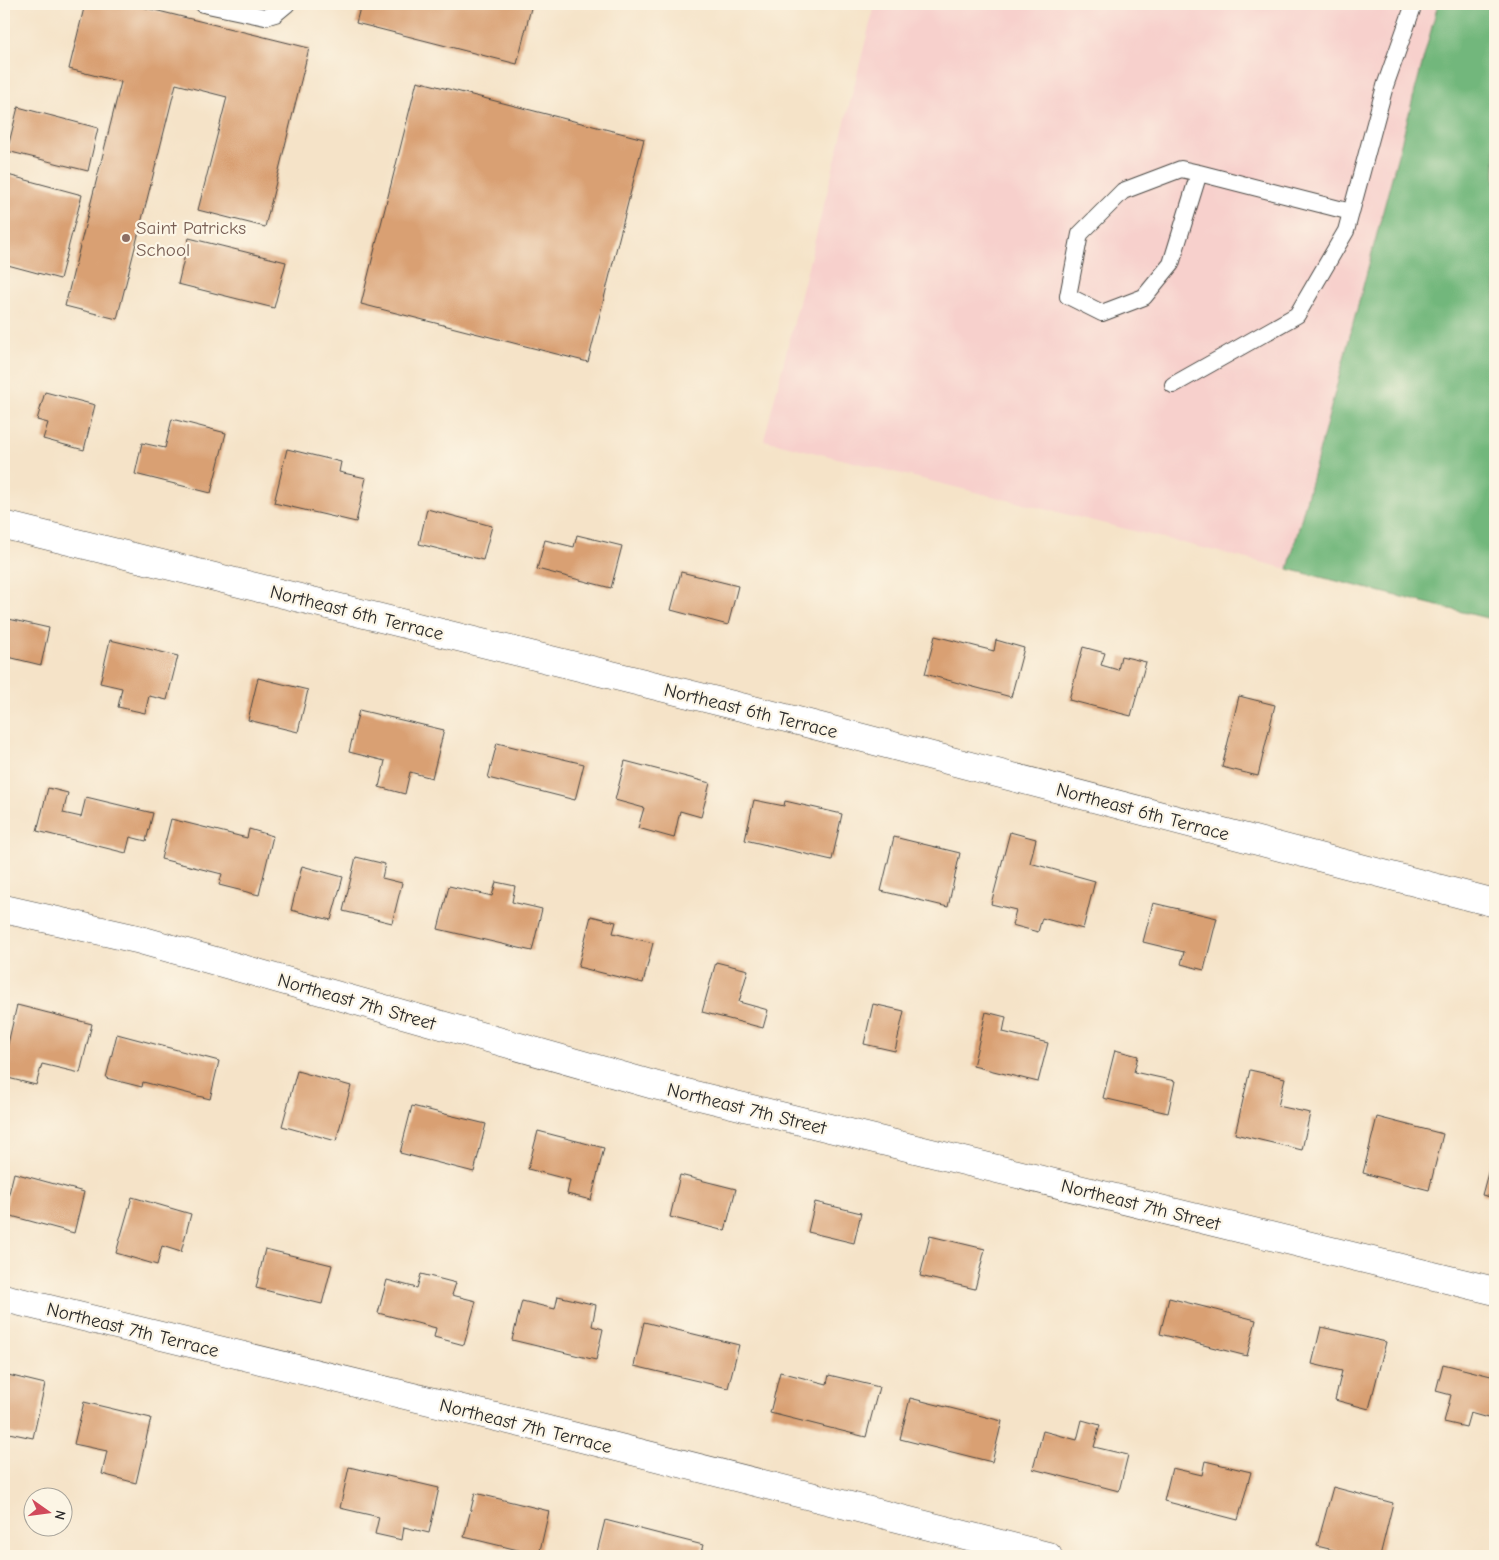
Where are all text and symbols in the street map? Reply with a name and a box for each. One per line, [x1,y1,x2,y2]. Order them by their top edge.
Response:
place label: Saint Patricks School [136,217,246,261]
marker: Saint Patricks School [120,232,132,244]
street label: Northeast 6th Terrace [268,581,446,645]
street label: Northeast 6th Terrace [662,679,840,743]
street label: Northeast 6th Terrace [1054,778,1232,846]
street label: Northeast 7th Street [275,969,439,1035]
street label: Northeast 7th Street [665,1079,829,1140]
street label: Northeast 7th Street [1059,1175,1223,1236]
street label: Northeast 7th Terrace [44,1298,221,1362]
street label: Northeast 7th Terrace [437,1394,614,1458]
north arrow [22,1488,72,1538]
text: N [51,1509,69,1522]

